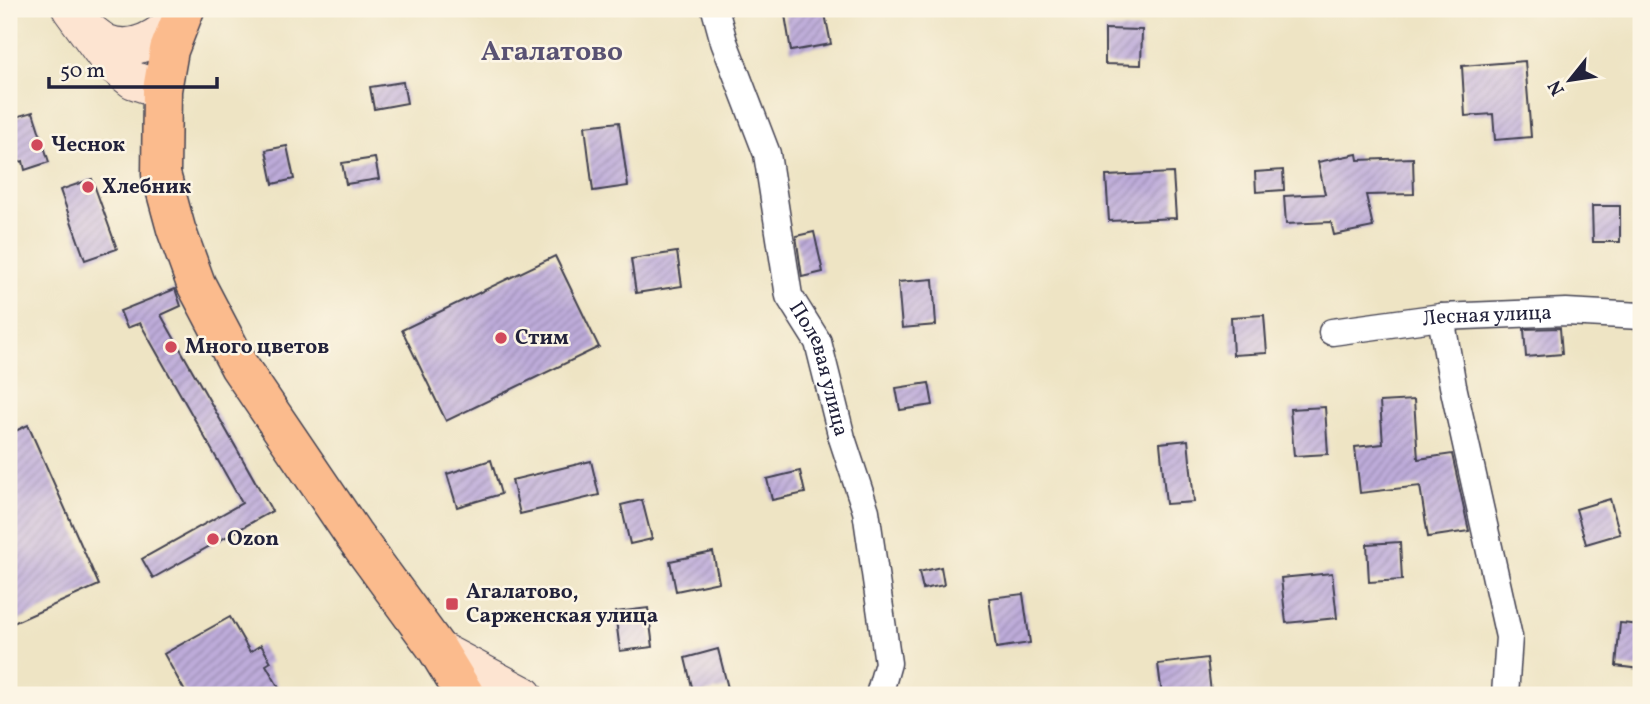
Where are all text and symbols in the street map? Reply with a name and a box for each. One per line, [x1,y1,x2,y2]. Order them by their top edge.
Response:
district label: Агалатово [481,33,623,72]
scale bar [49,46,217,90]
north arrow [1534,46,1604,116]
text: 50 m [60,57,105,86]
text: N [1542,75,1572,100]
place label: Чеснок [51,131,126,160]
marker: Чеснок [29,137,45,153]
place label: Хлебник [102,173,192,202]
marker: Хлебник [80,179,96,195]
street label: Полевая улица [782,296,856,440]
street label: Лесная улица [1420,298,1552,334]
place label: Стим [515,324,569,353]
marker: Стим [493,330,509,346]
place label: Много цветов [185,333,329,362]
marker: Много цветов [163,339,179,355]
place label: Ozon [227,525,279,554]
marker: Ozon [205,531,221,547]
place label: Агалатово, Сарженская улица [466,578,658,631]
marker: Агалатово, Сарженская улица [444,596,460,612]

